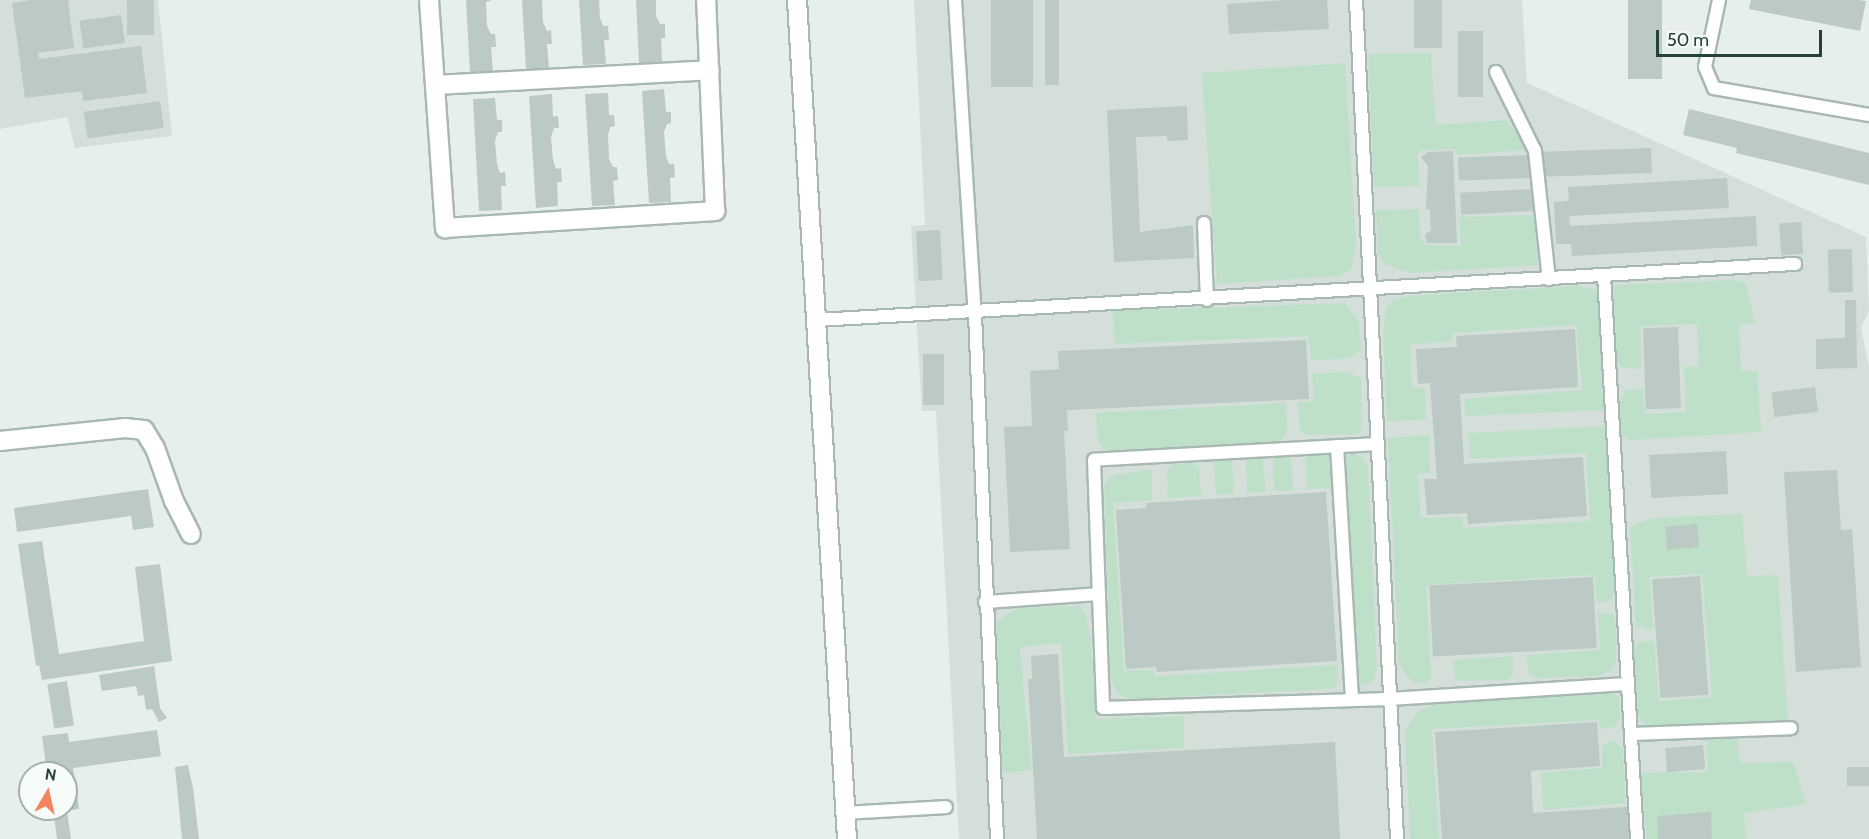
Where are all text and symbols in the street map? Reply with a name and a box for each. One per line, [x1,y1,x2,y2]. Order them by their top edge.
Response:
scale bar [1659,18,1826,56]
text: 50 m [1667,29,1709,51]
north arrow [18,761,78,821]
text: N [44,764,58,785]

